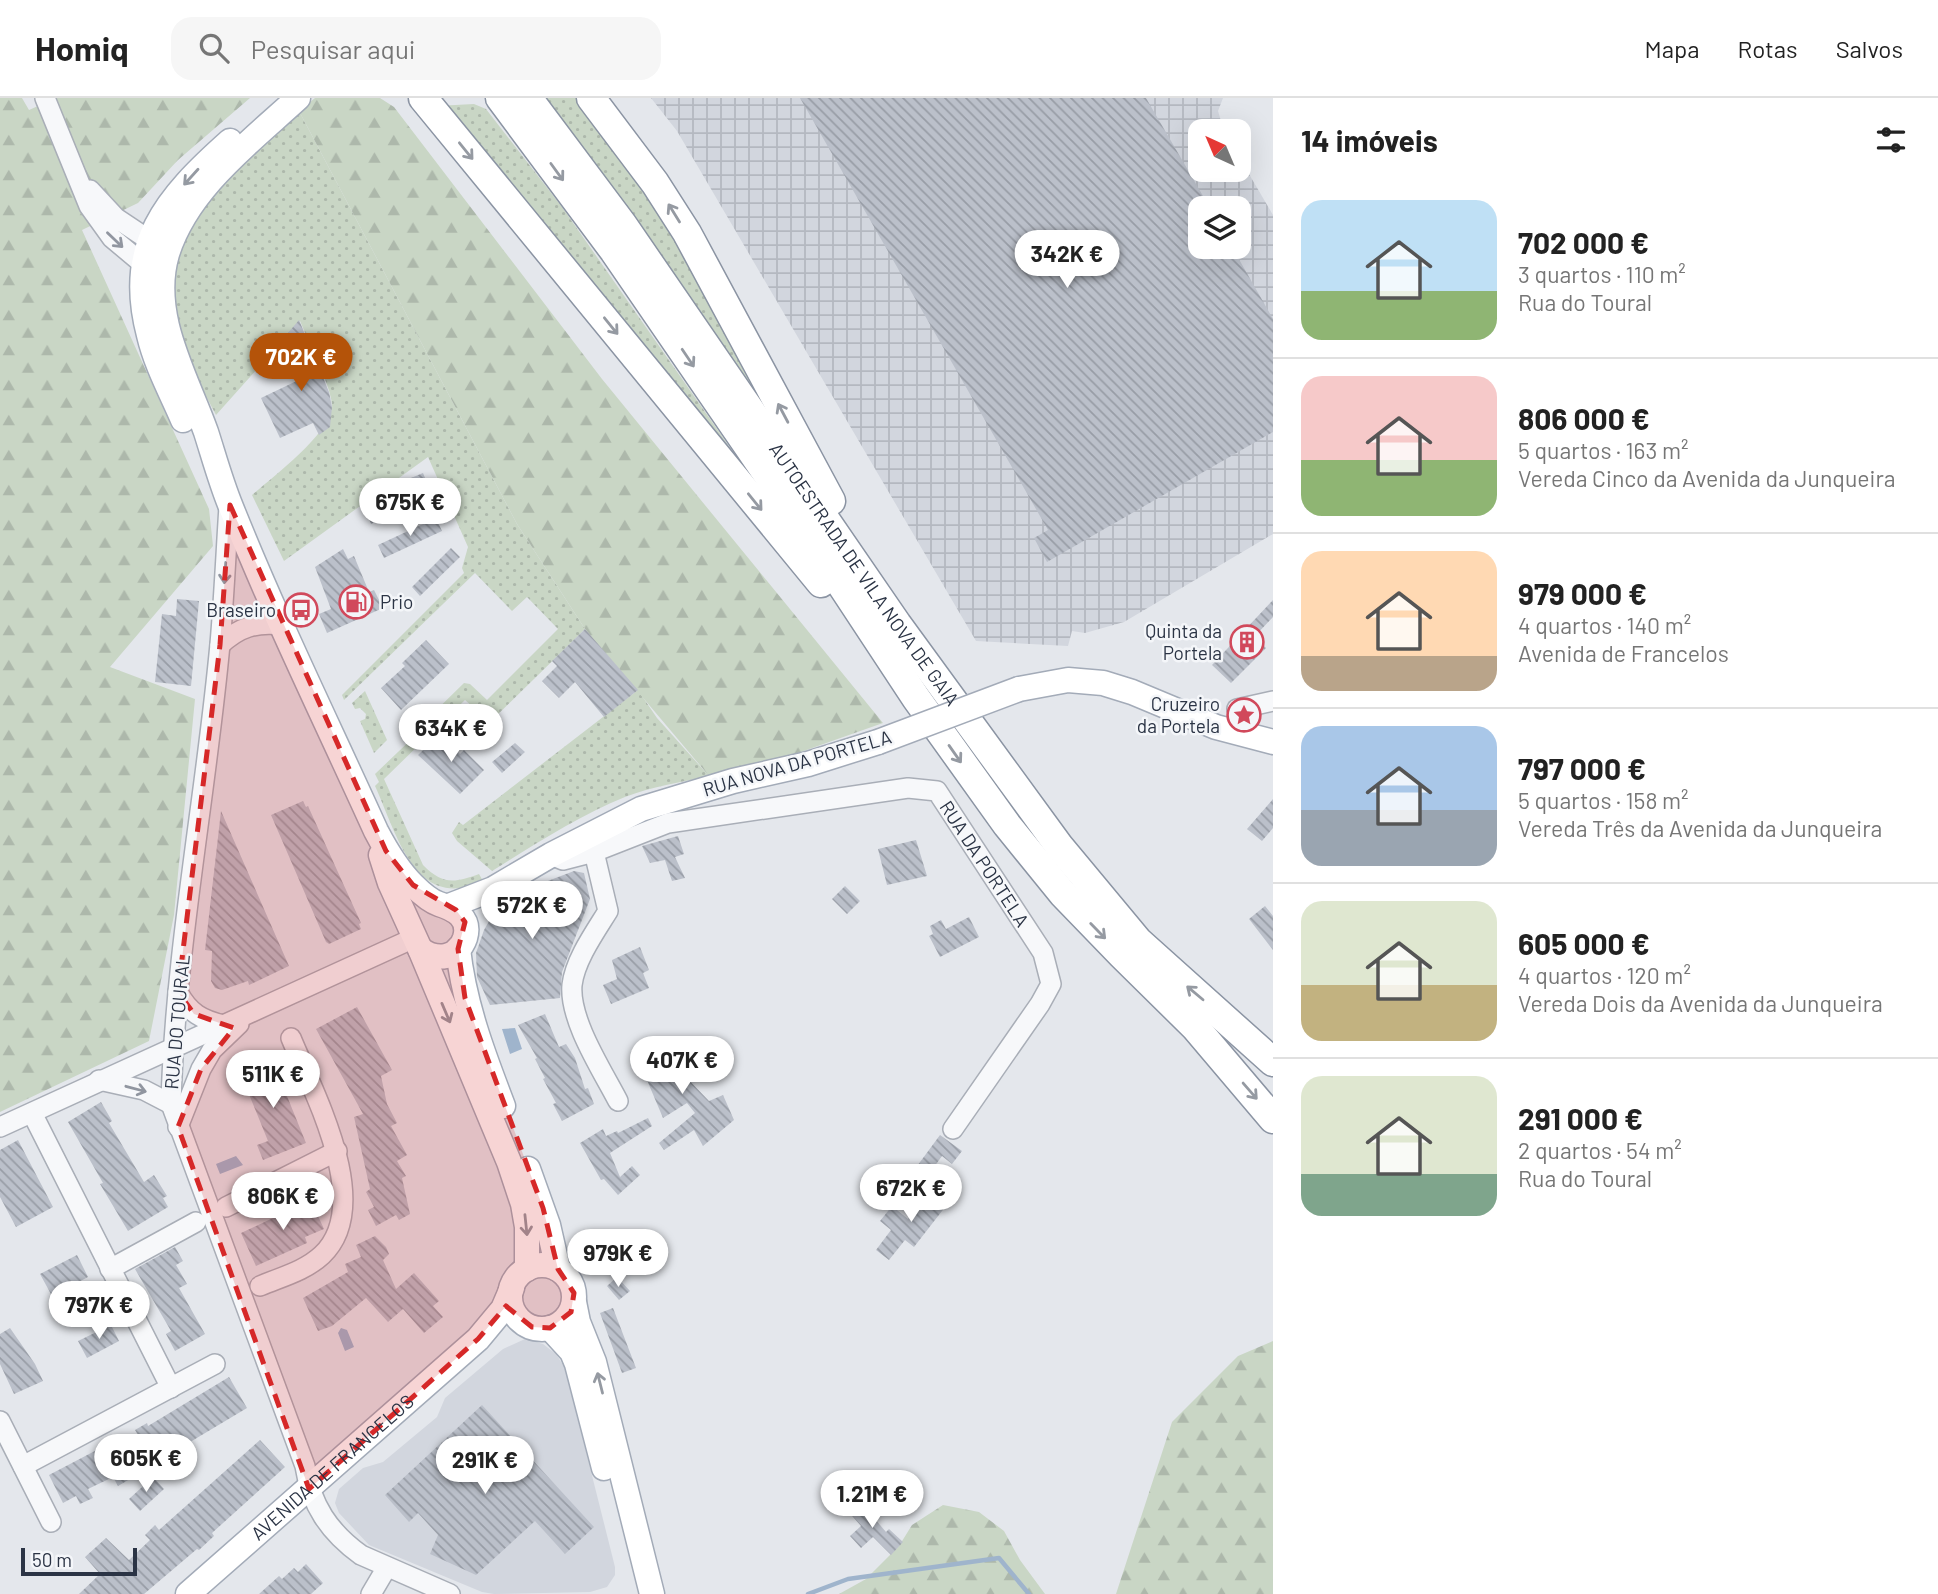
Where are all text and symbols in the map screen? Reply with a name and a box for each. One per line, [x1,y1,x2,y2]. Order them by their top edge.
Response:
search box [171,17,661,80]
text: Homiq [35,28,129,68]
icon: search [195,29,233,67]
text: Pesquisar aqui [251,33,415,64]
text: Mapa [1645,34,1700,63]
text: Rotas [1738,34,1798,63]
text: Salvos [1836,34,1903,63]
north arrow [1188,119,1251,182]
map controls [1188,119,1251,259]
icon: filters [1872,121,1910,159]
text: 14 imóveis [1301,122,1438,158]
one-way arrow [459,141,474,159]
one-way arrow [549,162,564,181]
one-way arrow [183,168,199,186]
button: layers [1188,196,1251,259]
one-way arrow [667,204,681,224]
text: 702 000 € [1518,224,1649,260]
icon: home [1357,228,1441,312]
pin: 342K € [1010,230,1124,290]
one-way arrow [107,231,124,248]
text: 342K € [1031,239,1103,267]
text: 3 quartos · 110 m² [1518,260,1686,288]
text: Rua do Toural [1518,288,1652,316]
one-way arrow [603,317,619,335]
pin: 702K € [244,334,358,393]
text: 702K € [266,342,336,370]
one-way arrow [680,348,695,367]
text: 806 000 € [1518,400,1650,436]
one-way arrow [776,403,790,423]
icon: home [1357,404,1441,488]
text: 5 quartos · 163 m² [1518,436,1688,464]
street label: AUTOESTRADA DE VILA NOVA DE GAIA [765,438,964,710]
text: Vereda Cinco da Avenida da Junqueira [1518,464,1896,492]
pin: 675K € [353,478,467,538]
text: 675K € [375,487,445,515]
one-way arrow [747,493,763,511]
one-way arrow [218,561,231,584]
text: 979 000 € [1518,575,1647,611]
icon: home [1357,579,1441,663]
fuel station icon: Prio [337,583,375,621]
place label: Prio [380,590,413,613]
bus stop icon: Braseiro [282,591,320,629]
place label: Braseiro [206,598,276,621]
text: 4 quartos · 140 m² [1518,611,1691,639]
place label: Quinta da Portela [1145,619,1222,664]
building icon: Quinta da Portela [1228,623,1266,661]
text: Avenida de Francelos [1518,639,1729,667]
place label: Cruzeiro da Portela [1137,692,1220,737]
place icon: Cruzeiro da Portela [1225,696,1263,734]
pin: 634K € [394,704,508,764]
text: 634K € [415,713,487,741]
street label: RUA NOVA DA PORTELA [700,725,894,800]
one-way arrow [948,744,962,763]
text: 797 000 € [1518,750,1646,786]
icon: home [1357,754,1441,838]
text: 5 quartos · 158 m² [1518,786,1689,814]
street label: RUA DA PORTELA [935,796,1035,931]
text: Vereda Três da Avenida da Junqueira [1518,814,1882,842]
pin: 572K € [475,882,589,941]
text: 572K € [497,890,567,918]
one-way arrow [1090,922,1107,939]
text: 605 000 € [1518,925,1650,961]
icon: home [1357,929,1441,1013]
street label: RUA DO TOURAL [159,953,194,1090]
text: 4 quartos · 120 m² [1518,961,1691,989]
one-way arrow [1186,986,1204,1001]
text: Vereda Dois da Avenida da Junqueira [1518,989,1883,1017]
one-way arrow [440,1001,453,1023]
pin: 407K € [625,1037,739,1096]
text: 407K € [646,1045,718,1073]
pin: 511K € [216,1051,330,1110]
text: 511K € [242,1059,304,1087]
one-way arrow [1242,1082,1258,1100]
one-way arrow [125,1083,147,1096]
text: 291 000 € [1518,1100,1643,1136]
icon: home [1357,1104,1441,1188]
text: 2 quartos · 54 m² [1518,1136,1682,1164]
pin: 672K € [854,1164,968,1224]
text: Rua do Toural [1518,1164,1652,1192]
pin: 806K € [226,1172,340,1232]
text: 672K € [876,1173,946,1201]
text: 806K € [247,1181,319,1209]
one-way arrow [520,1213,533,1236]
pin: 979K € [561,1230,675,1289]
text: 979K € [583,1238,653,1266]
pin: 797K € [42,1282,156,1341]
text: 797K € [65,1290,133,1318]
one-way arrow [593,1372,606,1395]
street label: AVENIDA DE FRANCELOS [246,1389,418,1544]
pin: 605K € [89,1434,203,1494]
pin: 291K € [428,1436,542,1496]
text: 605K € [110,1443,182,1471]
text: 291K € [452,1445,518,1473]
pin: 1.21M € [807,1470,937,1530]
text: 1.21M € [837,1479,907,1507]
scale bar [21,1545,136,1577]
text: 50 m [32,1548,72,1571]

